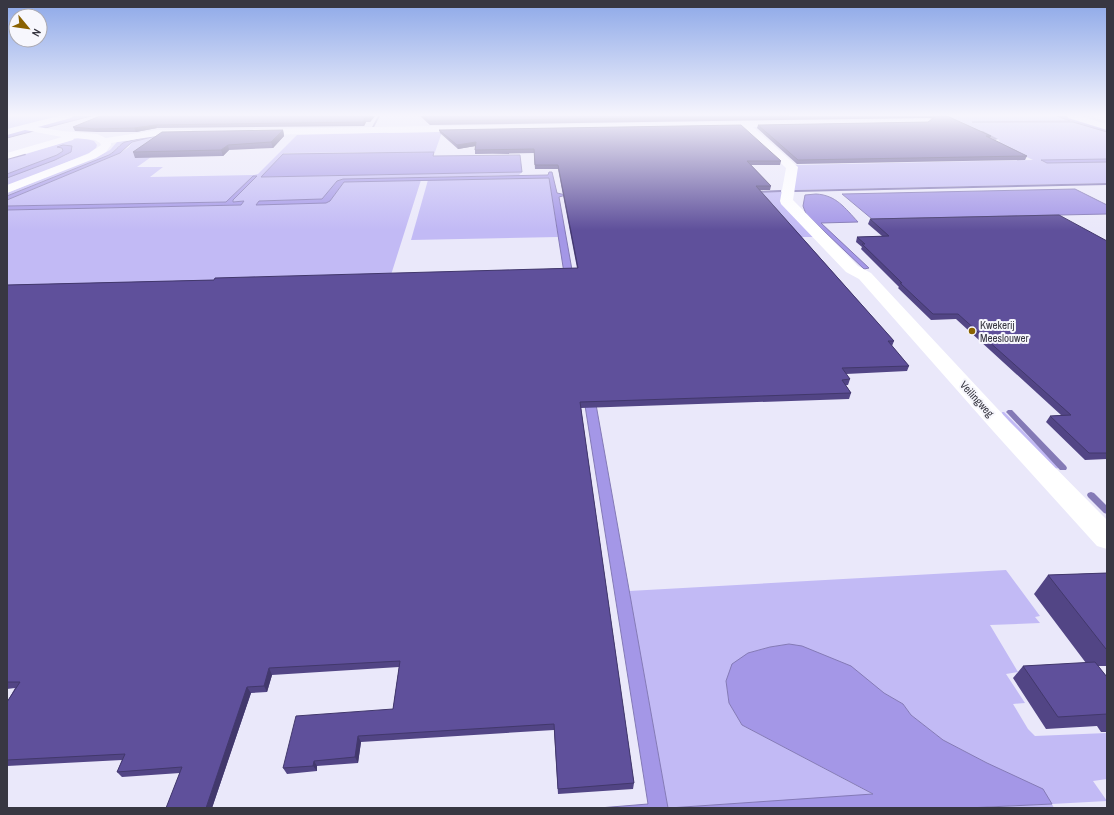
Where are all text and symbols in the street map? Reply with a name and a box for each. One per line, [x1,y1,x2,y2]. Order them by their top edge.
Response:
north arrow [8,8,48,48]
text: N [29,27,44,39]
place label: Kwekerij Meeslouwer [980,318,1029,345]
marker: Kwekerij Meeslouwer [967,326,977,336]
street label: Veilingweg [957,378,997,420]

